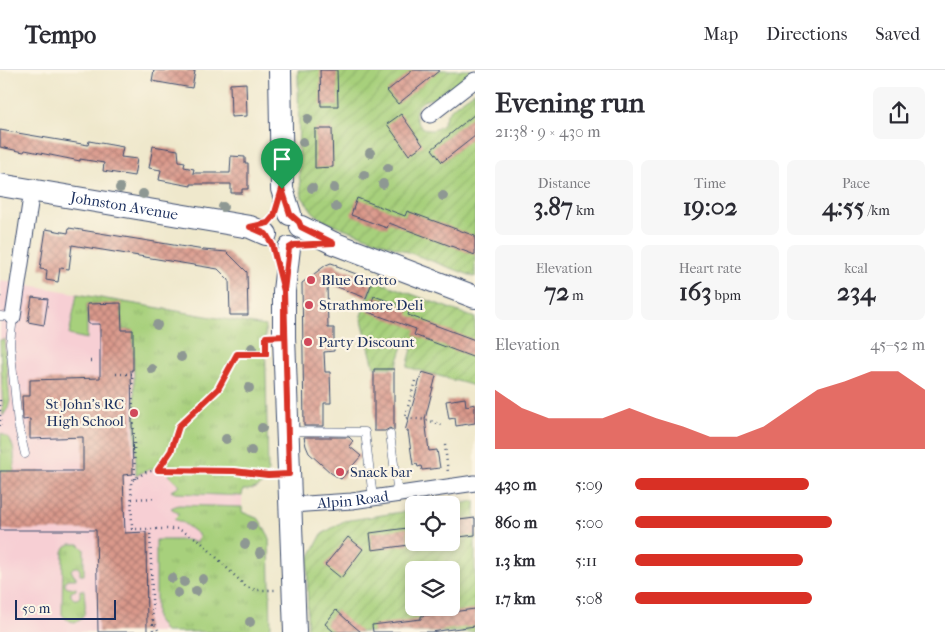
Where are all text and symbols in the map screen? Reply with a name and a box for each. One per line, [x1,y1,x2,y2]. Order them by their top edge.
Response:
text: Tempo [25,21,96,49]
text: Map [704,24,738,45]
text: Directions [766,24,847,45]
text: Saved [875,24,920,45]
text: Evening run [495,86,645,119]
button: share [873,87,925,139]
text: 21:38 · 9 × 430 m [495,122,601,141]
pin [261,138,303,189]
icon: arrive [268,145,296,173]
text: Distance [538,175,590,192]
text: Time [694,175,726,192]
text: Pace [842,175,870,192]
street label: Johnston Avenue [68,188,180,224]
text: 3.87 [533,192,573,221]
text: 19:02 [683,192,737,221]
text: 4:55 [822,192,865,221]
text: km [573,202,595,219]
text: /km [865,202,890,219]
text: Elevation [536,260,592,277]
text: Heart rate [679,260,741,277]
text: kcal [844,260,868,277]
place label: Blue Grotto [321,271,397,289]
marker: Blue Grotto [305,274,317,286]
text: 72 [544,277,569,306]
text: 163 [679,277,712,306]
text: 234 [837,277,875,306]
text: m [569,287,584,304]
text: bpm [712,287,741,304]
place label: Strathmore Deli [319,296,424,314]
marker: Strathmore Deli [303,299,315,311]
place label: Party Discount [318,333,415,351]
text: Elevation [495,335,560,354]
text: 45–52 m [870,335,925,354]
marker: Party Discount [302,336,314,348]
place label: St John's RC High School [45,395,124,430]
marker: St John's RC High School [128,407,140,419]
place label: Snack bar [350,463,413,481]
marker: Snack bar [334,466,346,478]
text: 430 m [495,475,537,494]
text: 5:09 [575,475,603,494]
street label: Alpin Road [315,487,390,512]
map controls [405,496,460,616]
button: locate [405,496,460,551]
text: 860 m [495,513,537,532]
text: 5:00 [575,513,603,532]
text: 1.3 km [495,551,535,570]
text: 5:11 [575,551,597,570]
button: layers [405,561,460,616]
text: 1.7 km [495,589,536,608]
text: 5:08 [575,589,603,608]
scale bar [15,597,116,620]
text: 50 m [22,600,50,617]

